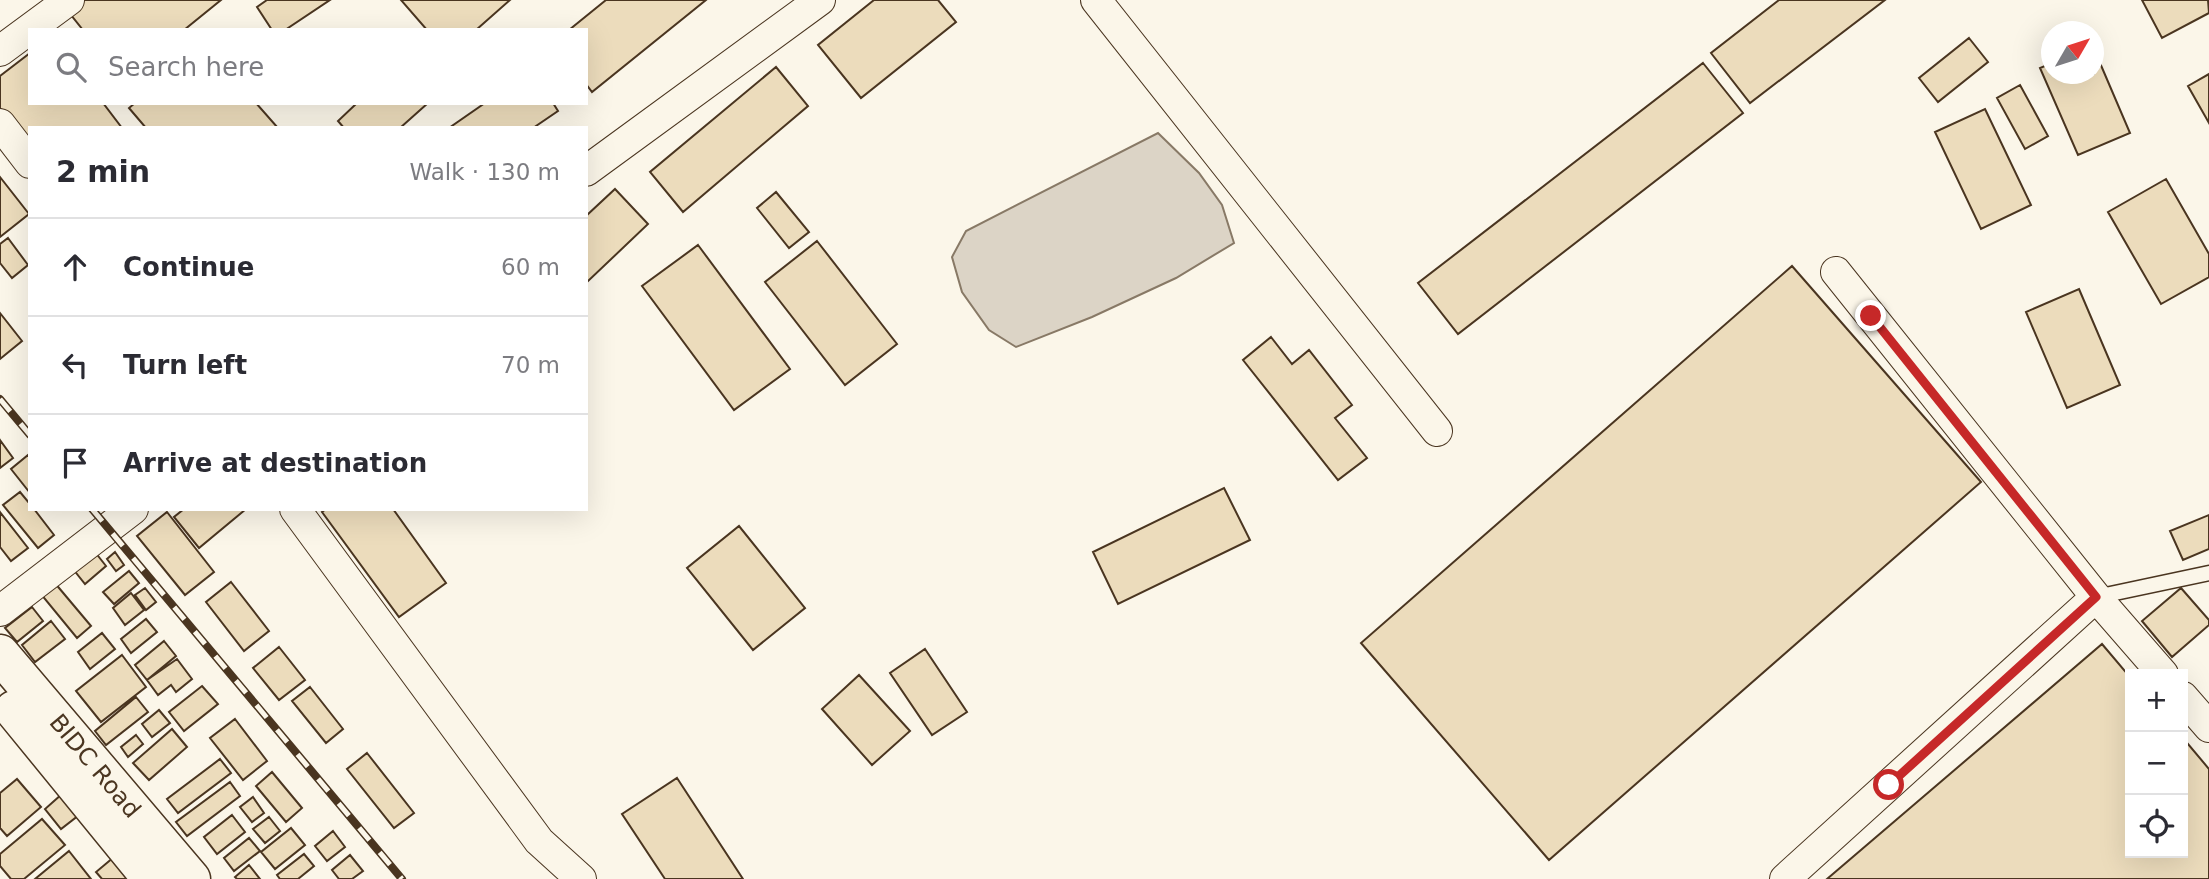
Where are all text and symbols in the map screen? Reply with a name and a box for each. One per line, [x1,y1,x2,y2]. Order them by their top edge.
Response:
north arrow [2041,21,2104,84]
search box [28,28,588,105]
icon: search [52,48,90,86]
text: Search here [108,52,264,82]
text: 2 min [56,154,150,189]
text: Walk · 130 m [409,159,560,185]
icon: ahead [56,248,94,286]
text: Continue [123,252,254,282]
text: 60 m [501,254,560,280]
route end [1855,300,1886,331]
icon: left [56,346,94,384]
text: Turn left [123,350,247,380]
text: 70 m [501,352,560,378]
icon: arrive [56,444,94,482]
text: Arrive at destination [123,448,427,478]
map controls [2125,669,2188,858]
button: + [2125,669,2188,732]
street label: BIDC Road [44,708,146,824]
button: − [2125,732,2188,795]
route start [1873,769,1904,800]
button: locate [2125,795,2188,858]

